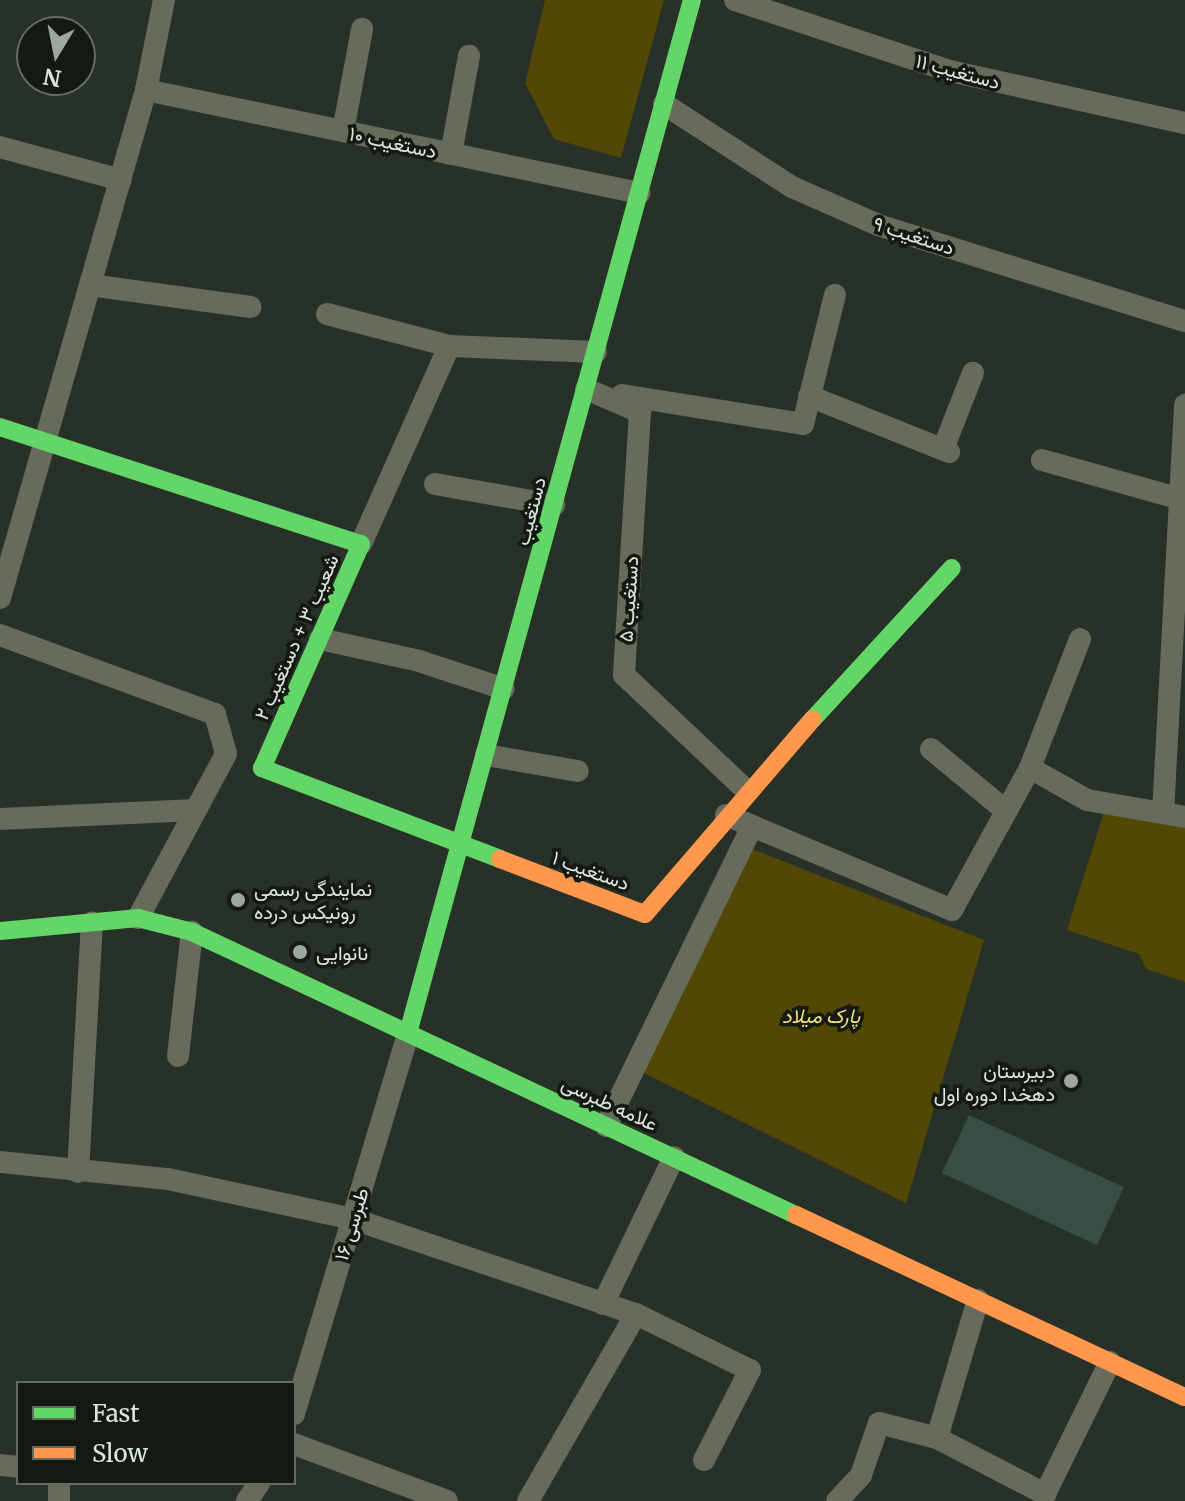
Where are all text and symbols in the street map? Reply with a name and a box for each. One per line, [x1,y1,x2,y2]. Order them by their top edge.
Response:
north arrow [16,16,96,96]
street label: دستغیب ۱۱ [913,48,1003,94]
text: N [41,62,63,93]
street label: دستغیب ۱۰ [347,121,439,163]
street label: دستغیب ۹ [870,211,958,259]
street label: دستغیب [509,474,551,548]
street label: شعیب ۳ + دستغیب ۲ [249,550,343,724]
street label: دستغیب ۵ [613,555,643,643]
street label: دستغیب ۱ [549,845,633,895]
place label: نمایندگی رسمی رونیکس درده [254,876,372,923]
marker: نمایندگی رسمی رونیکس درده [229,891,247,909]
place label: نانوایی [316,940,368,964]
marker: نانوایی [291,943,309,961]
park label: پارک میلاد [782,1003,860,1027]
place label: دبیرستان دهخدا دوره اول [934,1058,1055,1105]
street label: علامه طبرسی [558,1070,662,1136]
marker: دبیرستان دهخدا دوره اول [1062,1072,1080,1090]
street label: طبرسی ۱۶ [329,1185,373,1263]
legend [16,1381,296,1485]
text: Fast [92,1398,140,1429]
text: Slow [92,1438,148,1469]

